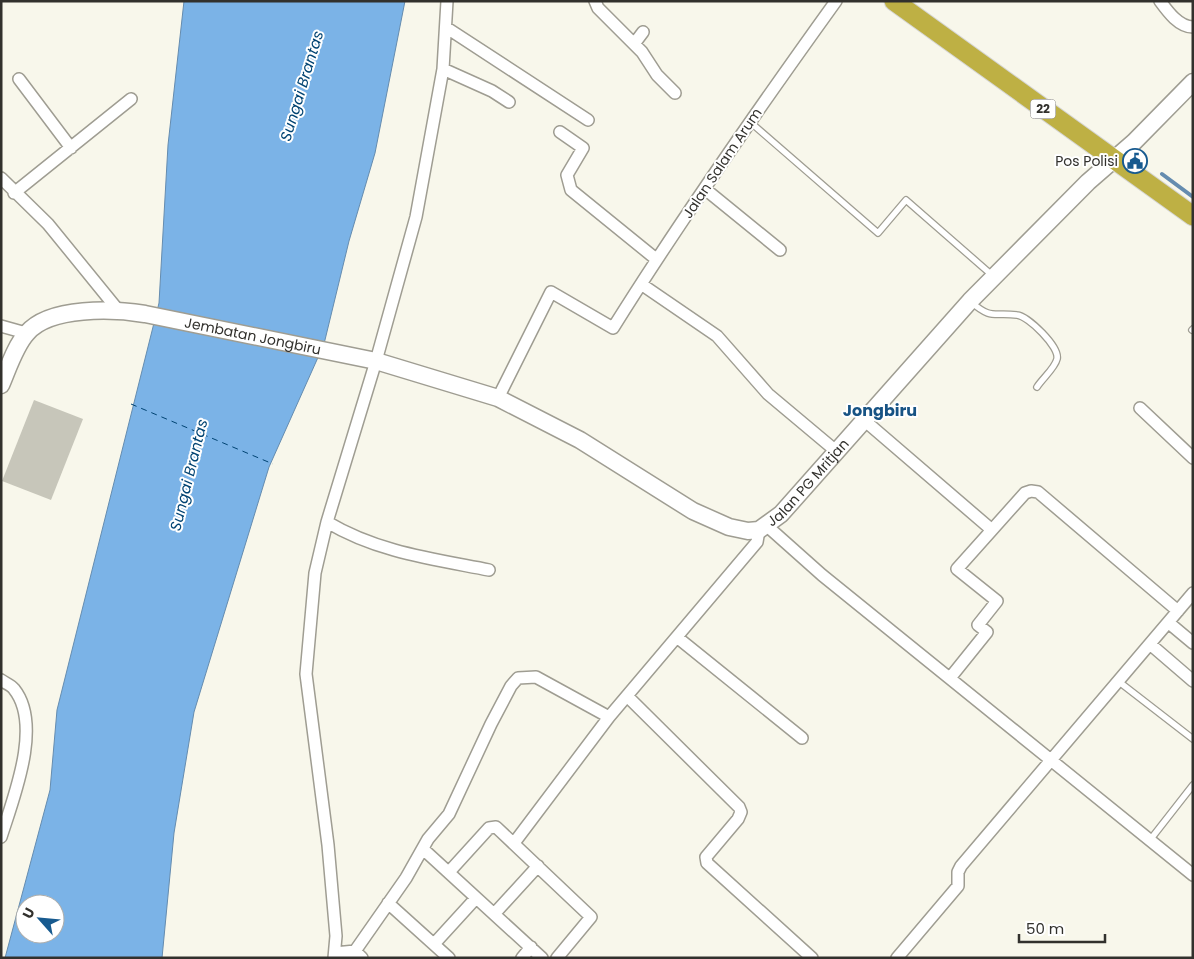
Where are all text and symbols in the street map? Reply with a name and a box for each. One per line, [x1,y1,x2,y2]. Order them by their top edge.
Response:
water label: Sungai Brantas [275,28,328,144]
road number: 22 [1030,100,1056,118]
street label: Jalan Salam Arum [678,104,766,222]
public building icon: Pos Polisi [1122,148,1148,174]
place label: Pos Polisi [1055,151,1118,171]
street label: Jembatan Jongbiru [183,312,323,360]
district label: Jongbiru [843,399,917,422]
water label: Sungai Brantas [164,417,213,533]
street label: Jalan PG Mritjan [763,434,853,531]
north arrow [15,894,65,944]
text: U [17,904,40,922]
scale bar [1019,912,1105,944]
text: 50 m [1026,918,1064,939]

